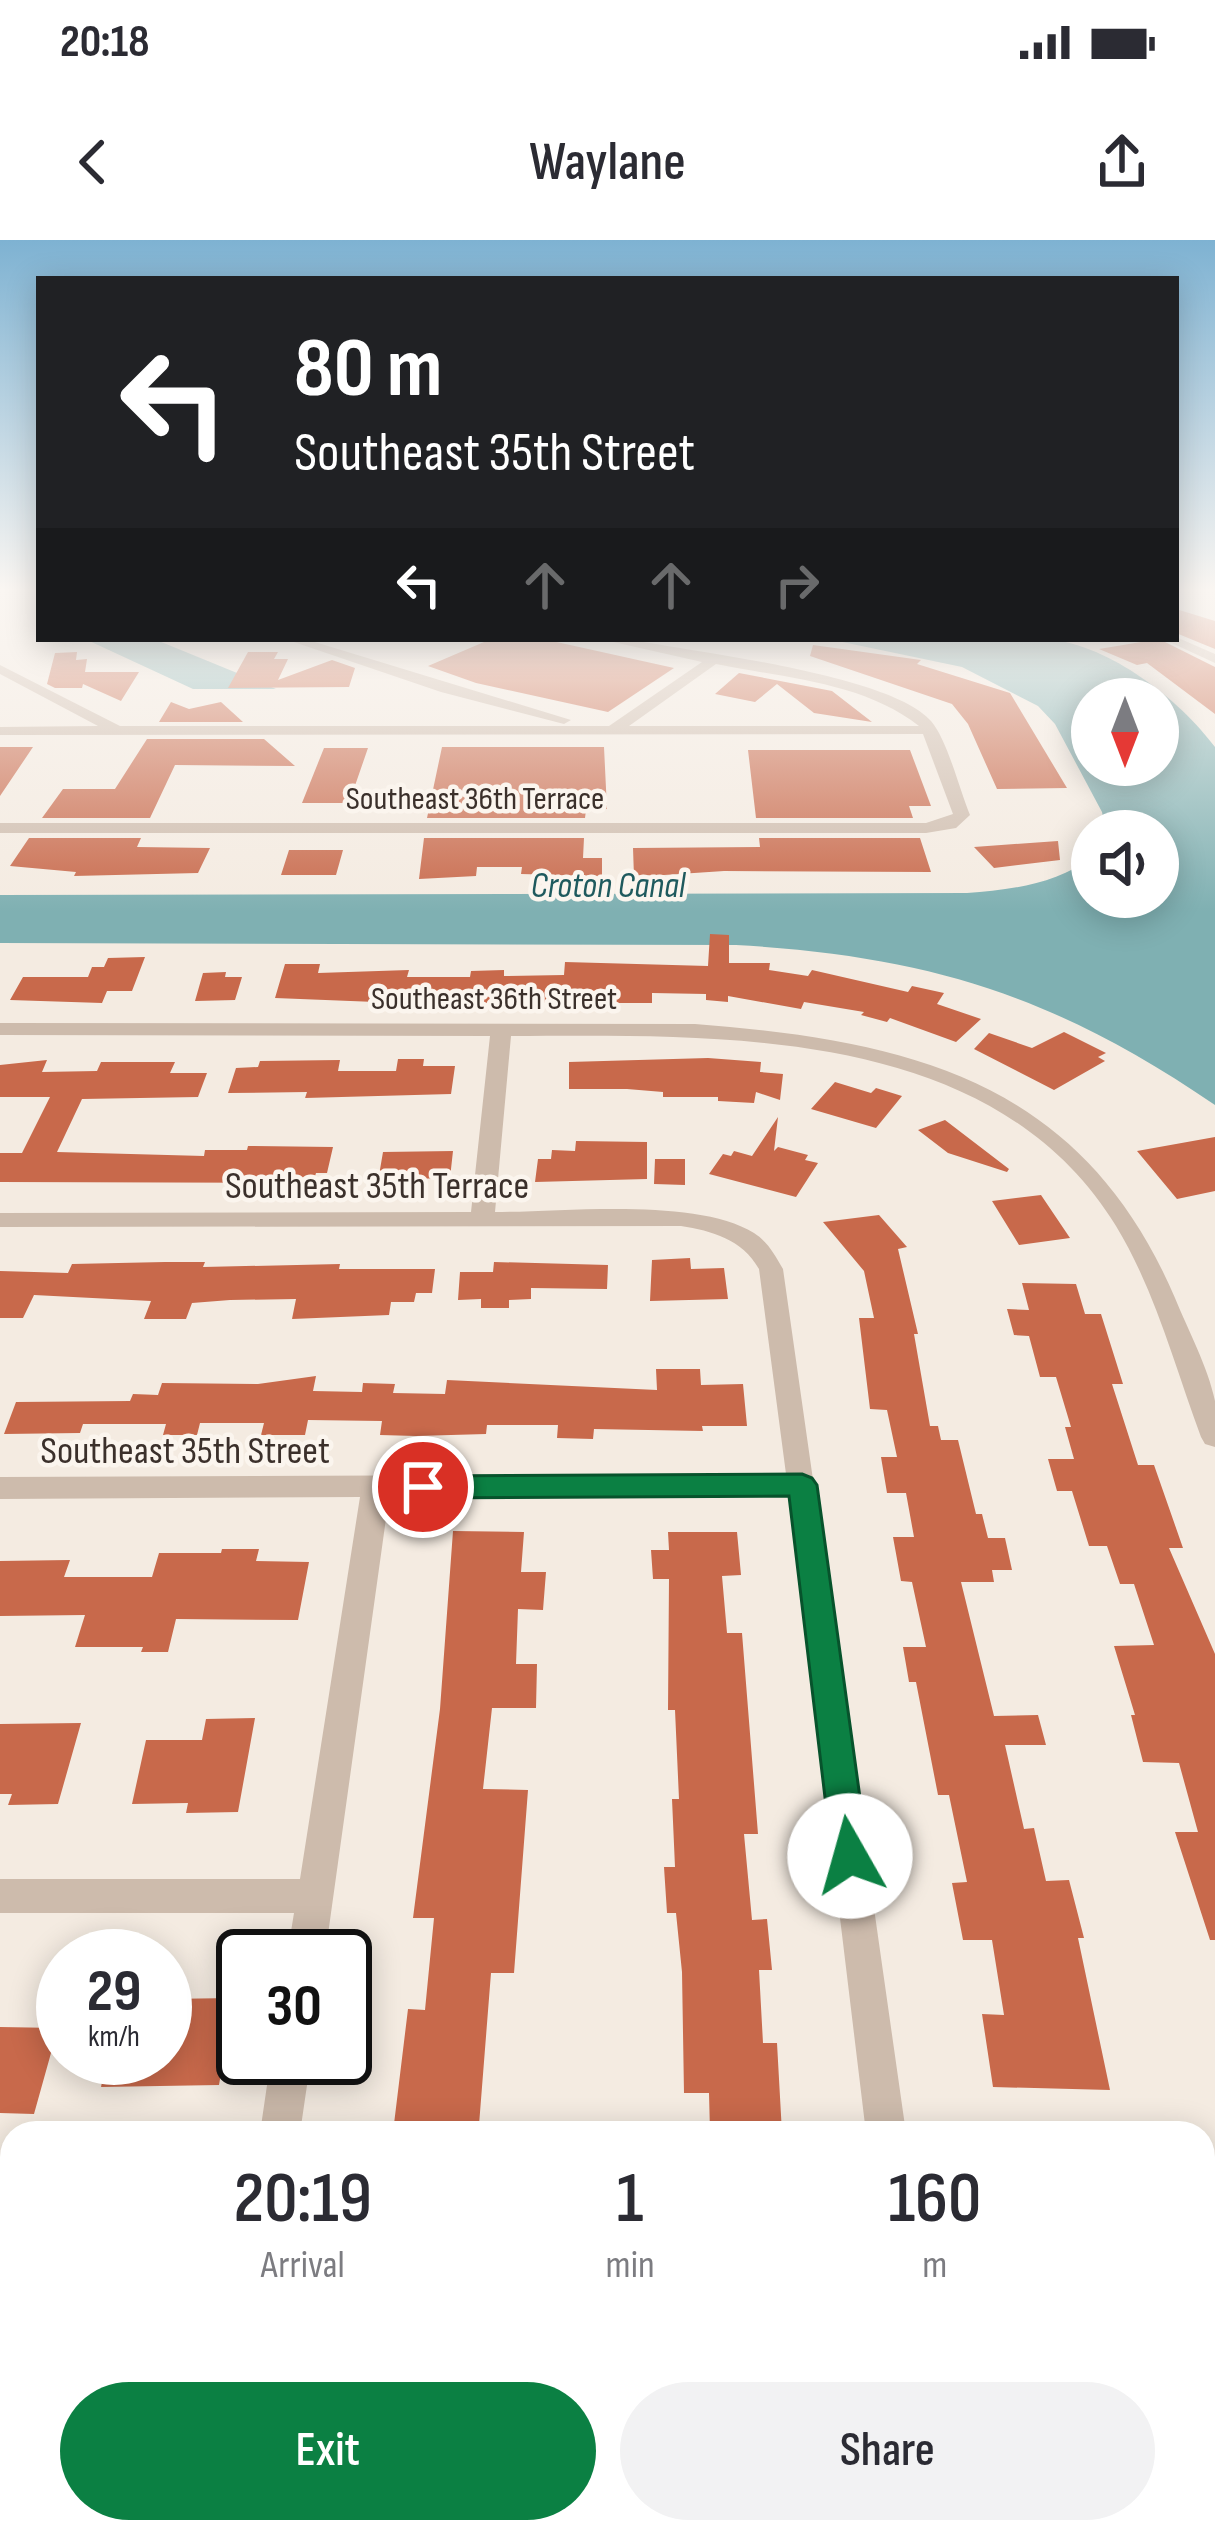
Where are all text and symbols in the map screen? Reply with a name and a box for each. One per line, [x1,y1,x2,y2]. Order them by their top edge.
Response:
text: 20:18 [60,15,150,70]
icon: back [60,129,126,195]
icon: share [1089,129,1155,195]
text: Waylane [529,130,686,195]
text: 80 m [294,319,442,420]
icon: left [96,324,252,480]
text: Southeast 35th Street [294,421,695,486]
icon: left [386,552,452,618]
icon: ahead [512,552,578,618]
icon: ahead [638,552,704,618]
icon: right [764,552,830,618]
north arrow [1071,678,1179,786]
map controls [1071,678,1179,918]
street label: Southeast 36th Terrace [346,779,604,819]
button: sound [1071,810,1179,918]
water label: Croton Canal [531,865,687,908]
street label: Southeast 36th Street [371,979,617,1019]
street label: Southeast 35th Terrace [225,1163,529,1210]
street label: Southeast 35th Street [40,1428,330,1475]
pin [372,1436,474,1538]
icon: arrive [390,1454,456,1520]
position arrow [787,1793,913,1919]
speed limit sign: 30 [216,1929,372,2085]
text: 29 [87,1956,141,2028]
text: km/h [88,2019,140,2055]
text: 20:19 [234,2156,372,2243]
text: 1 [617,2156,644,2243]
text: 160 [888,2156,981,2243]
text: Arrival [261,2242,345,2289]
text: min [606,2242,655,2289]
text: m [922,2242,947,2289]
button: Exit [60,2382,596,2520]
button: Share [620,2382,1155,2520]

